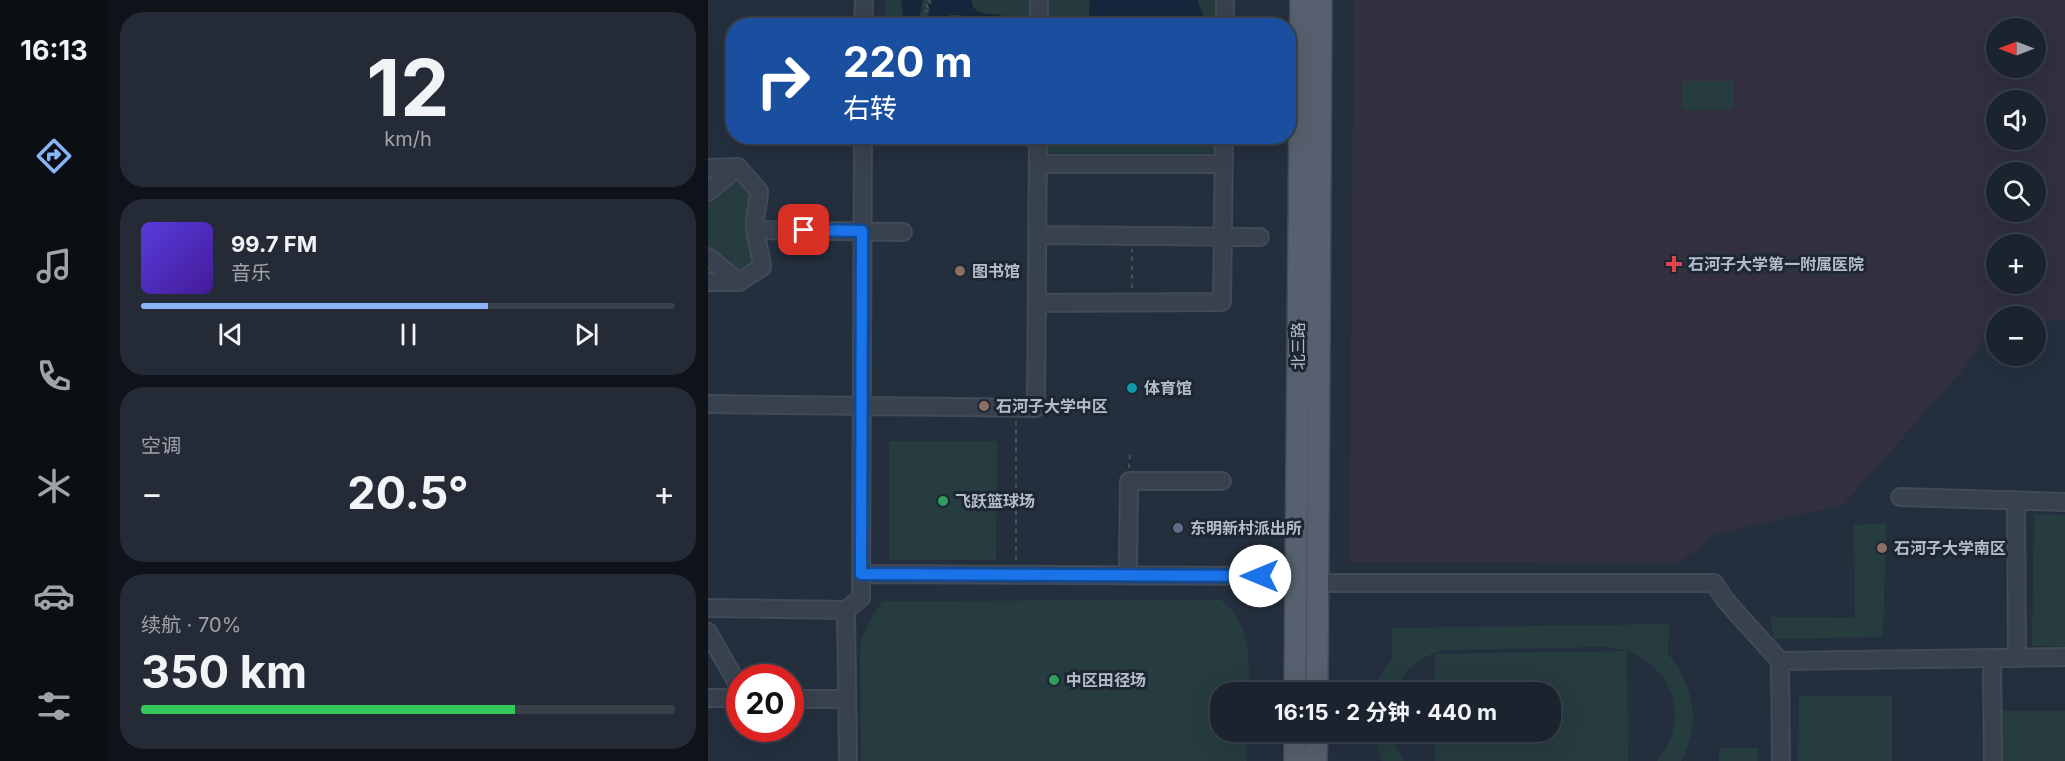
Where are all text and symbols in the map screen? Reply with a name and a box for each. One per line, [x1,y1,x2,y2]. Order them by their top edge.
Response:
north arrow [1986,18,2046,78]
map controls [1986,18,2046,366]
text: 16:13 [20,34,88,67]
text: 220 m [843,36,973,87]
text: 12 [367,40,449,135]
icon: right [744,42,822,120]
button: sound [1986,90,2046,150]
text: 右转 [843,92,897,125]
text: km/h [384,127,432,151]
icon: directions [33,135,75,177]
button: search [1986,162,2046,222]
pin [778,204,829,255]
icon: arrive [787,213,820,246]
text: 99.7 FM [231,231,317,257]
button: + [1986,234,2046,294]
icon: music [33,245,75,287]
place label: 石河子大学第一附属医院 [1688,254,1864,274]
marker: 石河子大学第一附属医院 [1665,255,1683,273]
text: 音乐 [231,261,271,285]
place label: 图书馆 [972,261,1020,281]
marker: 图书馆 [953,264,967,278]
button: − [1986,306,2046,366]
icon: previous [214,318,247,351]
icon: pause [392,318,425,351]
icon: next [570,318,603,351]
street label: 北三路 [1288,322,1308,370]
icon: phone [33,355,75,397]
place label: 体育馆 [1144,378,1192,398]
marker: 体育馆 [1125,381,1139,395]
place label: 石河子大学中区 [996,396,1108,416]
marker: 石河子大学中区 [977,399,991,413]
text: 空调 [141,434,181,458]
icon: climate [33,465,75,507]
text: 20.5° [347,465,469,520]
text: − [141,473,163,513]
text: + [653,473,675,513]
place label: 飞跃篮球场 [955,491,1035,511]
marker: 飞跃篮球场 [936,494,950,508]
place label: 东明新村派出所 [1190,518,1302,538]
marker: 东明新村派出所 [1171,521,1185,535]
place label: 石河子大学南区 [1894,538,2006,558]
marker: 石河子大学南区 [1875,541,1889,555]
position arrow [1228,544,1292,608]
icon: car [33,575,75,617]
text: 续航 · 70% [141,613,241,637]
text: 350 km [141,644,307,699]
speed limit sign: 20 [726,664,804,742]
place label: 中区田径场 [1066,670,1146,690]
marker: 中区田径场 [1047,673,1061,687]
icon: filters [33,685,75,727]
text: 16:15 · 2 分钟 · 440 m [1274,699,1497,725]

